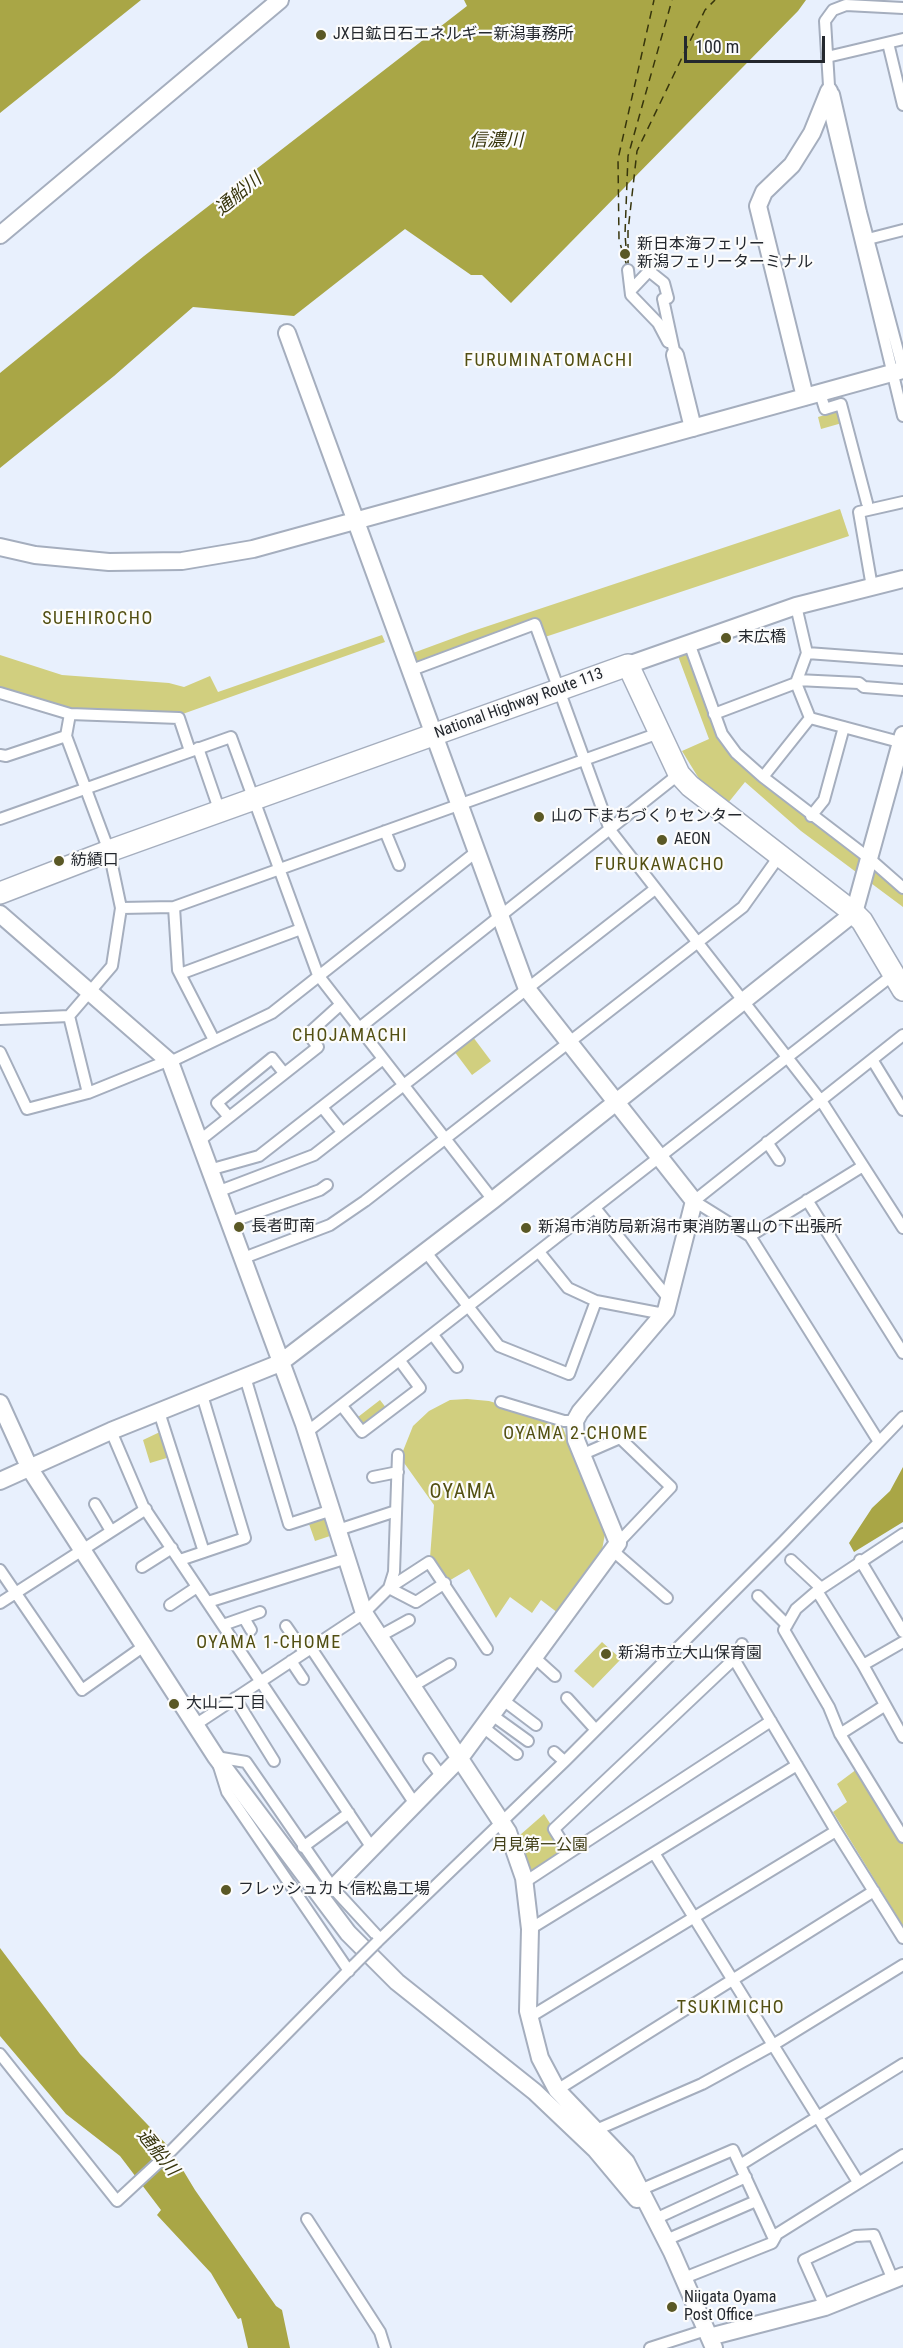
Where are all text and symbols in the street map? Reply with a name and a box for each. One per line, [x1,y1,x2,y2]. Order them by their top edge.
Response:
scale bar [687,24,828,62]
place label: JX日鉱日石エネルギー新潟事務所 [333,25,574,45]
marker: JX日鉱日石エネルギー新潟事務所 [314,28,328,42]
text: 100 m [695,36,739,57]
water label: 信濃川 [469,130,523,152]
water label: 通船川 [211,169,267,221]
place label: 新日本海フェリー 新潟フェリーターミナル [637,235,813,273]
marker: 新日本海フェリー 新潟フェリーターミナル [618,247,632,261]
district label: FURUMINATOMACHI [464,350,634,372]
district label: SUEHIROCHO [42,608,154,630]
place label: 末広橋 [738,628,786,648]
marker: 末広橋 [719,631,733,645]
street label: National Highway Route 113 [432,665,606,743]
place label: 山の下まちづくりセンター [551,807,743,827]
marker: 山の下まちづくりセンター [532,810,546,824]
place label: AEON [674,830,711,850]
marker: AEON [655,833,669,847]
place label: 紡績口 [71,851,119,871]
marker: 紡績口 [52,854,66,868]
district label: FURUKAWACHO [595,854,725,876]
district label: CHOJAMACHI [292,1025,408,1047]
place label: 長者町南 [251,1217,315,1237]
place label: 新潟市消防局新潟市東消防署山の下出張所 [538,1218,842,1238]
marker: 長者町南 [232,1220,246,1234]
marker: 新潟市消防局新潟市東消防署山の下出張所 [519,1221,533,1235]
district label: OYAMA 2-CHOME [503,1423,649,1445]
district label: OYAMA [429,1481,497,1505]
district label: OYAMA 1-CHOME [196,1632,342,1654]
place label: 新潟市立大山保育園 [618,1644,762,1664]
marker: 新潟市立大山保育園 [599,1647,613,1661]
place label: 大山二丁目 [186,1694,266,1714]
marker: 大山二丁目 [167,1697,181,1711]
park label: 月見第一公園 [492,1836,588,1856]
place label: フレッシュカト信松島工場 [238,1880,430,1900]
marker: フレッシュカト信松島工場 [219,1883,233,1897]
district label: TSUKIMICHO [677,1997,785,2019]
water label: 通船川 [132,2125,182,2181]
place label: Niigata Oyama Post Office [684,2288,776,2326]
marker: Niigata Oyama Post Office [665,2300,679,2314]

